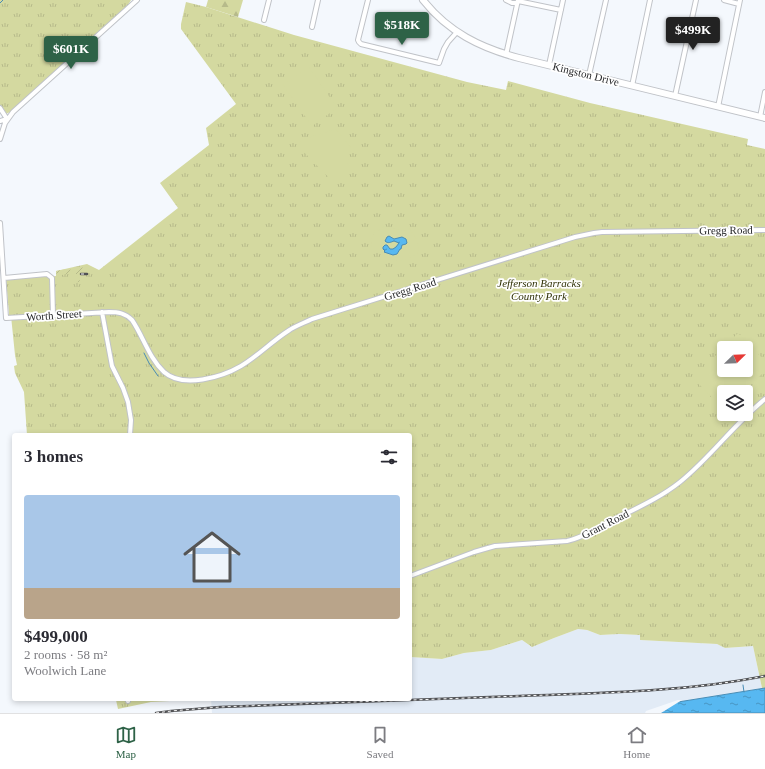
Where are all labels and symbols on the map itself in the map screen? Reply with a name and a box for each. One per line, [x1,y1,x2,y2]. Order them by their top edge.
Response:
pin: $518K [374,12,430,46]
pin: $499K [665,17,721,51]
pin: $601K [43,36,99,70]
street label: Kingston Drive [551,60,621,88]
street label: Gregg Road [699,224,753,236]
street label: Gregg Road [383,275,438,303]
park label: Jefferson Barracks County Park [497,277,581,302]
street label: Worth Street [26,307,82,323]
north arrow [717,341,753,377]
street label: Grant Road [580,507,631,541]

